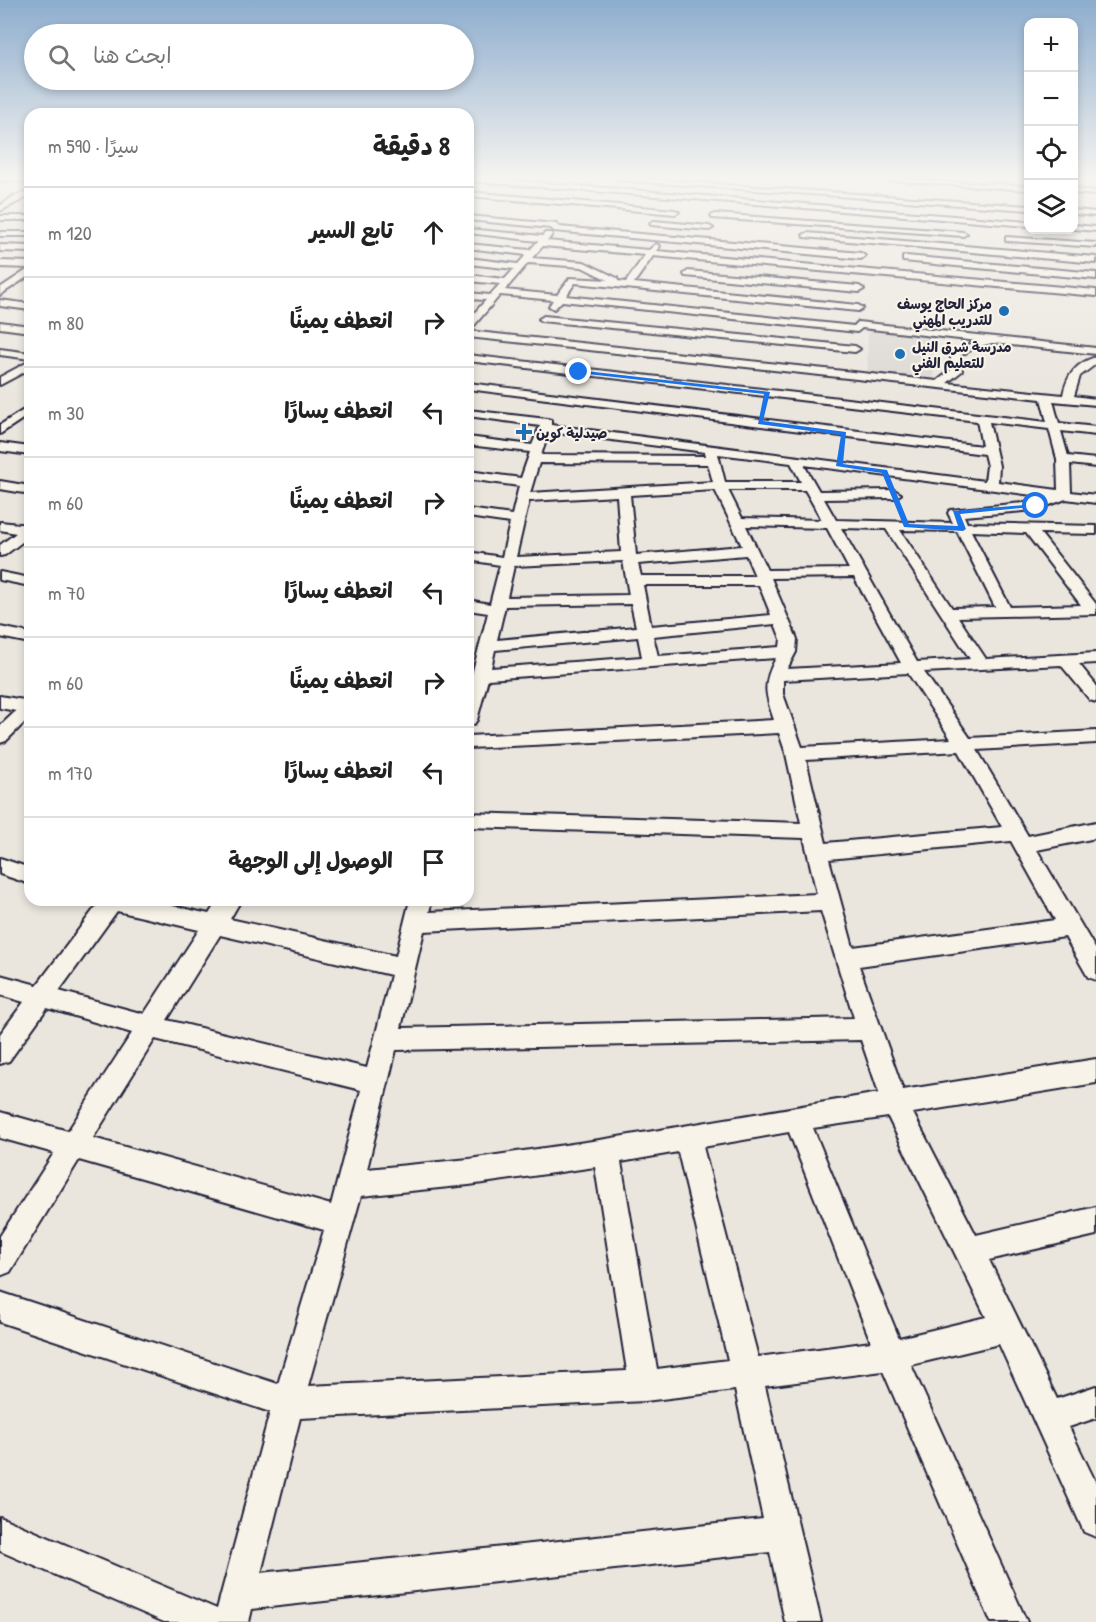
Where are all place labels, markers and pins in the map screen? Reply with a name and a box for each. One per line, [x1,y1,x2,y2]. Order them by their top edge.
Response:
place label: مركز الحاج يوسف للتدريب المهني [897,294,992,333]
marker: مركز الحاج يوسف للتدريب المهني [997,304,1011,318]
place label: مدرسة شرق النيل للتعليم الفني [912,337,1012,376]
marker: مدرسة شرق النيل للتعليم الفني [893,347,907,361]
place label: صيدلية كوين [536,423,607,443]
marker: صيدلية كوين [517,425,531,439]

